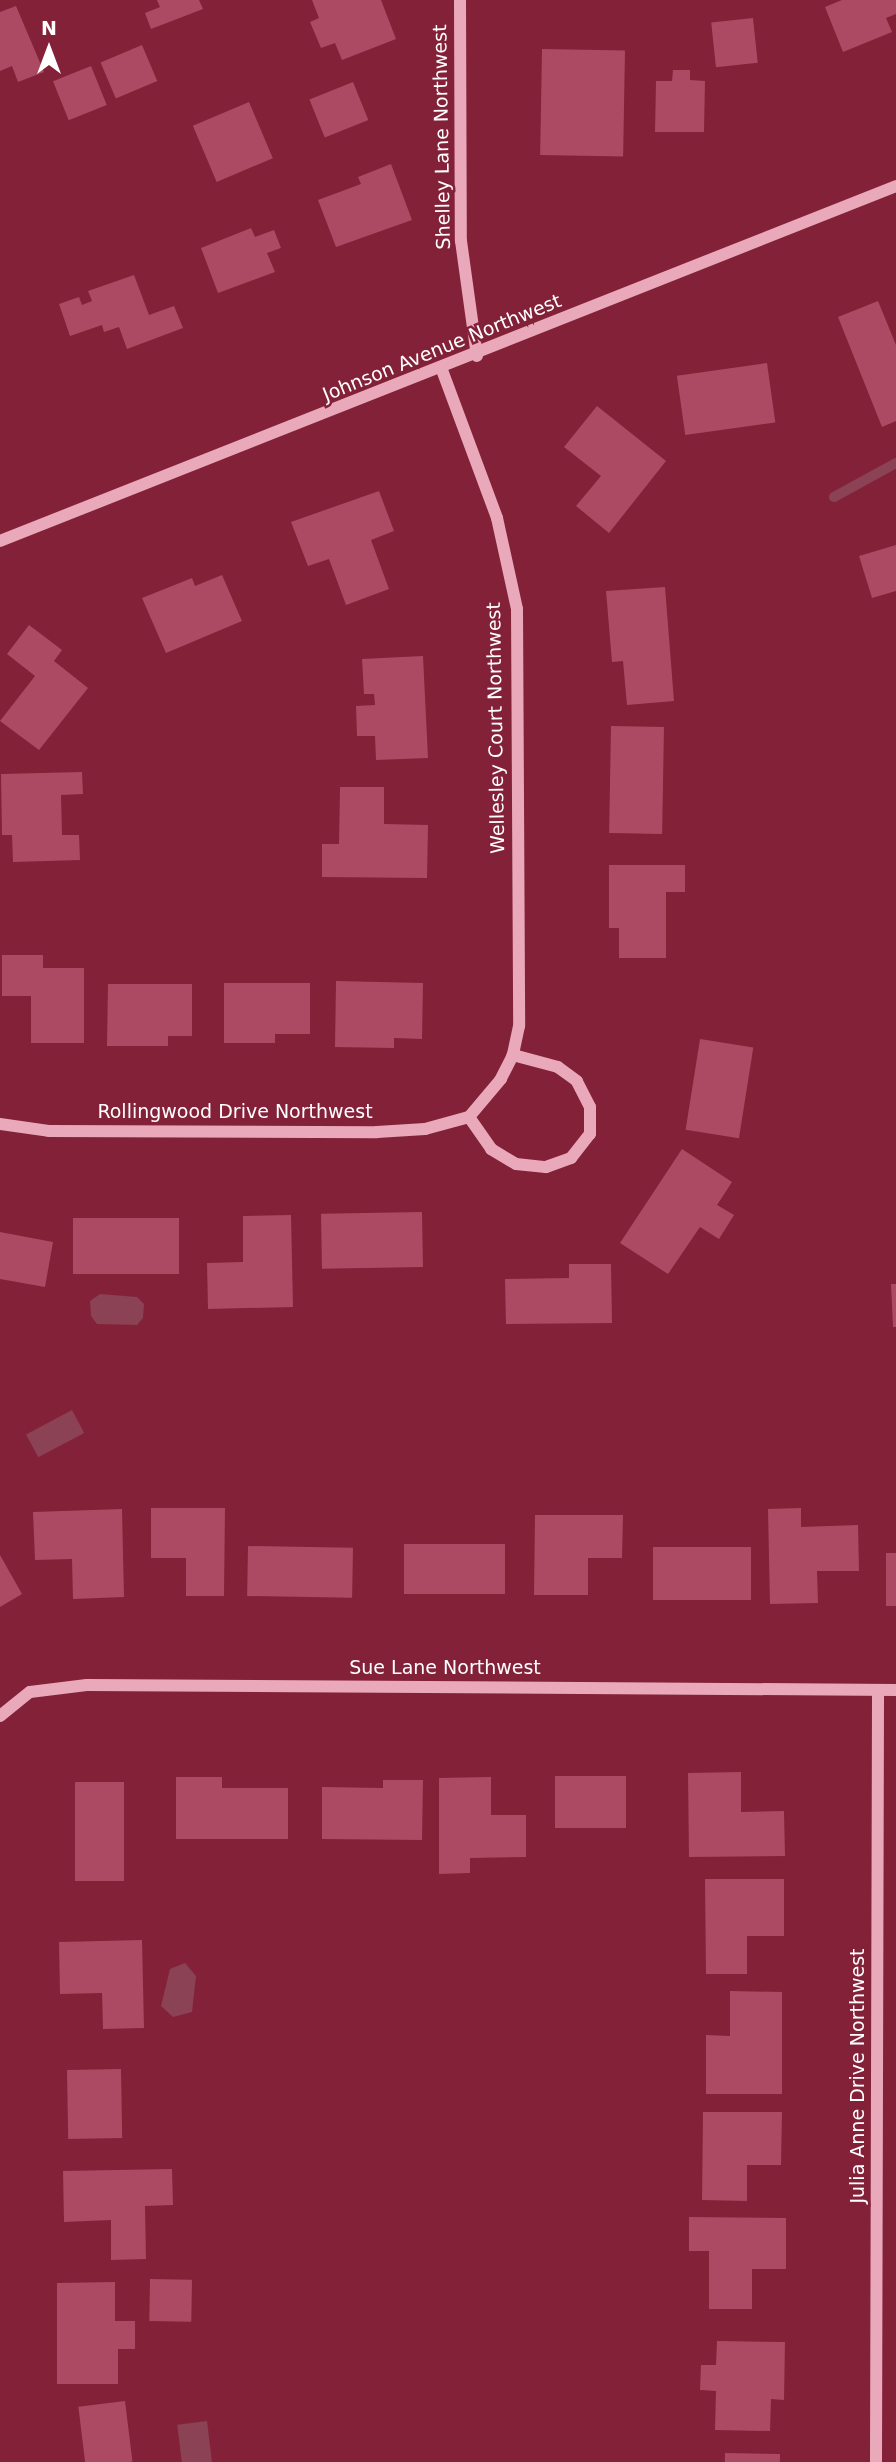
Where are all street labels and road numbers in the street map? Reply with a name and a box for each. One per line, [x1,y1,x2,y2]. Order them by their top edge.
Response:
street label: Shelley Lane Northwest [429,24,455,250]
street label: Johnson Avenue Northwest [319,290,565,406]
street label: Wellesley Court Northwest [482,602,510,854]
street label: Rollingwood Drive Northwest [97,1101,373,1123]
street label: Sue Lane Northwest [349,1657,541,1679]
street label: Julia Anne Drive Northwest [847,1948,869,2204]

